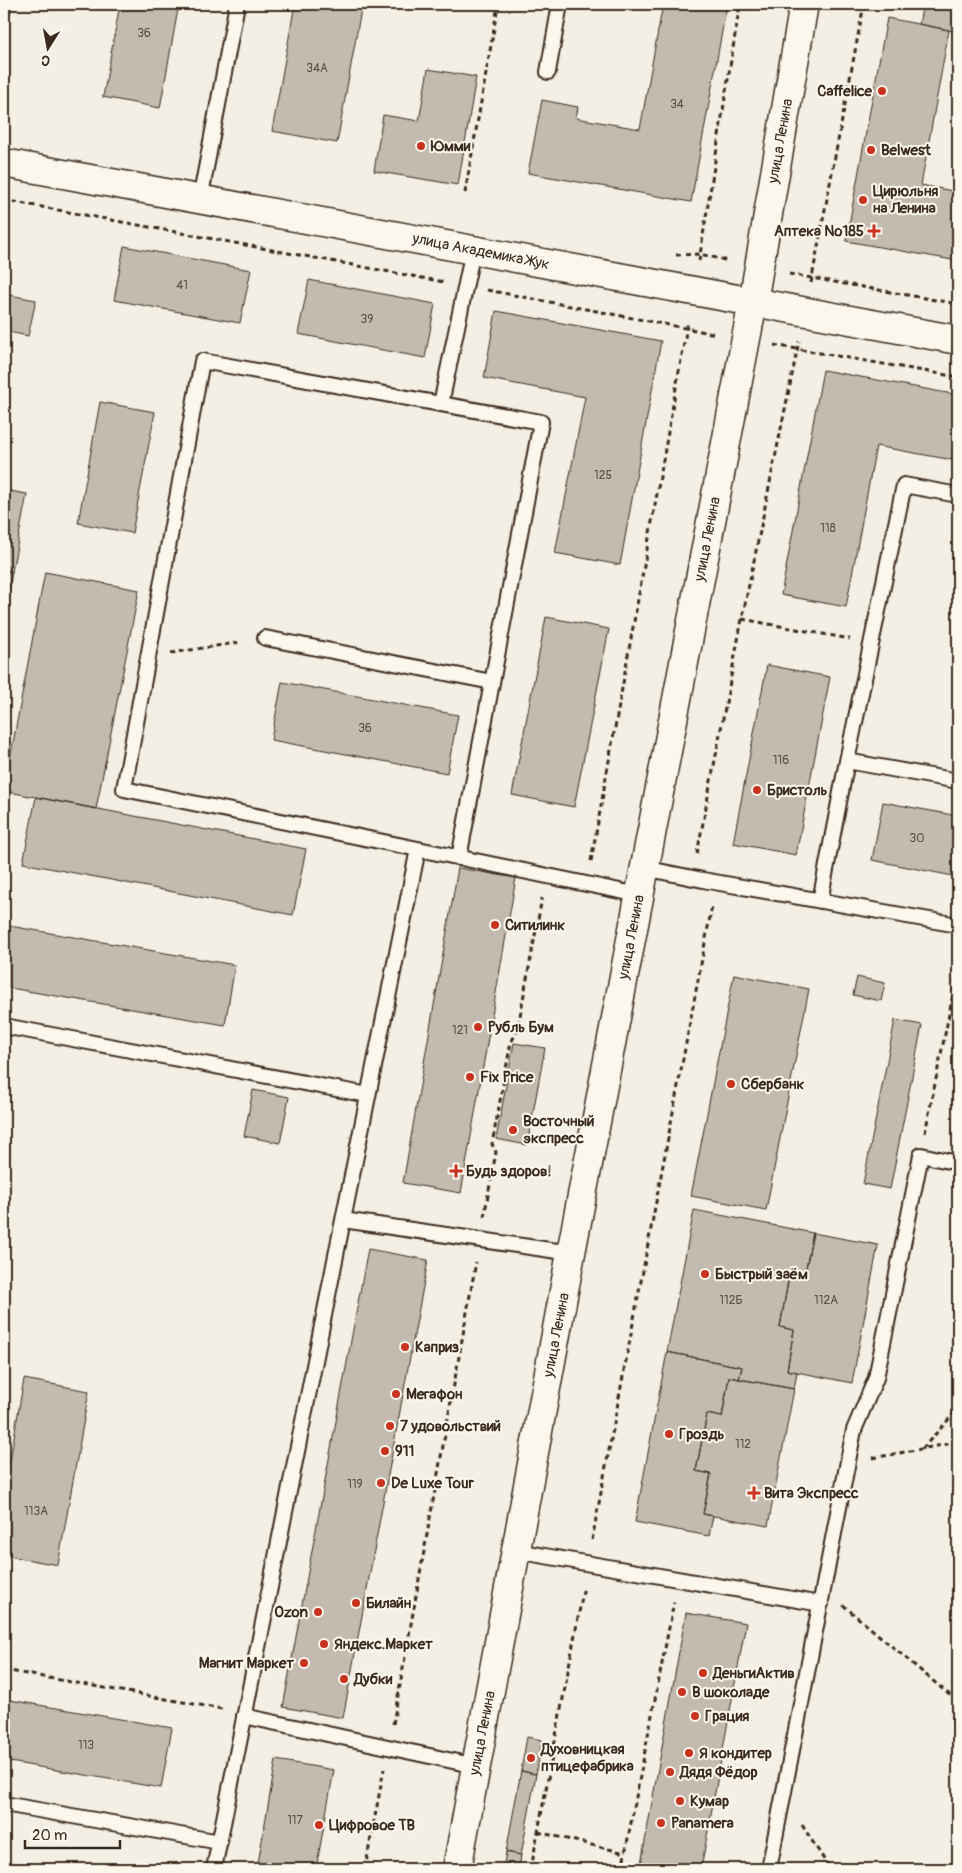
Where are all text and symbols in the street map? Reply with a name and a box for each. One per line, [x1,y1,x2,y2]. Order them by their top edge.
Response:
north arrow [22,22,72,72]
house number: 36 [137,26,151,41]
text: С [39,51,51,69]
house number: 34А [306,61,328,76]
place label: Caffelice [817,82,873,101]
marker: Caffelice [876,85,888,97]
house number: 34 [670,97,684,112]
street label: улица Ленина [764,97,797,186]
place label: Юмми [430,137,471,156]
marker: Юмми [415,140,427,152]
place label: Belwest [881,141,932,160]
marker: Belwest [865,144,877,156]
place label: Цирюльня на Ленина [873,182,938,218]
marker: Цирюльня на Ленина [857,194,869,206]
place label: Аптека №185 [774,222,864,241]
marker: Аптека №185 [868,225,880,237]
street label: улица Академика Жук [410,229,551,274]
house number: 41 [176,278,188,293]
house number: 39 [361,312,373,327]
house number: 125 [594,468,612,483]
street label: улица Ленина [690,495,725,584]
house number: 118 [820,521,836,536]
house number: 36 [358,721,372,736]
house number: 116 [773,753,789,768]
place label: Бристоль [767,781,828,800]
marker: Бристоль [751,784,763,796]
house number: 30 [910,831,924,846]
street label: улица Ленина [614,893,649,982]
place label: Ситилинк [505,916,565,935]
marker: Ситилинк [489,919,501,931]
place label: Рубль Бум [488,1018,554,1037]
marker: Рубль Бум [472,1021,484,1033]
house number: 121 [452,1023,468,1038]
place label: Fix Price [480,1068,534,1087]
marker: Fix Price [464,1071,476,1083]
place label: Сбербанк [741,1075,804,1094]
marker: Сбербанк [725,1078,737,1090]
place label: Восточный экспресс [523,1112,594,1148]
marker: Восточный экспресс [507,1124,519,1136]
place label: Будь здоров! [466,1162,552,1181]
marker: Будь здоров! [450,1165,462,1177]
place label: Быстрый заём [715,1265,808,1284]
marker: Быстрый заём [699,1268,711,1280]
street label: улица Ленина [539,1291,574,1380]
house number: 112Б [719,1293,743,1308]
house number: 112А [814,1293,838,1308]
place label: Каприз [415,1338,459,1357]
marker: Каприз [399,1341,411,1353]
place label: Мегафон [406,1385,463,1404]
marker: Мегафон [390,1388,402,1400]
place label: 7 удовольствий [400,1417,501,1436]
marker: 7 удовольствий [384,1420,396,1432]
place label: Гроздь [679,1425,725,1444]
marker: Гроздь [663,1428,675,1440]
house number: 112 [735,1437,751,1452]
place label: 911 [395,1442,414,1461]
marker: 911 [379,1445,391,1457]
place label: De Luxe Tour [391,1474,474,1493]
house number: 119 [347,1477,363,1492]
marker: De Luxe Tour [375,1477,387,1489]
place label: Вита Экспресс [764,1484,859,1503]
marker: Вита Экспресс [748,1487,760,1499]
house number: 113А [24,1504,48,1519]
place label: Билайн [366,1594,412,1613]
marker: Билайн [350,1597,362,1609]
place label: Ozon [274,1603,308,1622]
marker: Ozon [312,1606,324,1618]
place label: Яндекс.Маркет [334,1635,433,1654]
marker: Яндекс.Маркет [318,1638,330,1650]
place label: Магнит Маркет [199,1654,294,1673]
marker: Магнит Маркет [298,1657,310,1669]
place label: ДеньгиАктив [712,1664,795,1683]
marker: ДеньгиАктив [697,1667,709,1679]
place label: Дубки [353,1670,393,1689]
marker: Дубки [338,1673,350,1685]
place label: В шоколаде [692,1683,770,1702]
marker: В шоколаде [676,1686,688,1698]
street label: улица Ленина [465,1689,500,1778]
place label: Грация [705,1707,749,1726]
marker: Грация [689,1710,701,1722]
house number: 113 [78,1738,94,1753]
place label: Духовницкая птицефабрика [540,1740,634,1776]
place label: Я кондитер [699,1744,772,1763]
marker: Я кондитер [683,1747,695,1759]
marker: Духовницкая птицефабрика [525,1752,537,1764]
place label: Дядя Фёдор [679,1763,758,1782]
marker: Дядя Фёдор [664,1766,676,1778]
place label: Кумар [690,1792,729,1811]
marker: Кумар [674,1795,686,1807]
house number: 117 [287,1813,304,1828]
place label: Panamera [671,1814,734,1833]
place label: Цифровое ТВ [329,1816,415,1835]
marker: Panamera [655,1817,667,1829]
scale bar [25,1818,120,1850]
marker: Цифровое ТВ [313,1819,325,1831]
text: 20 m [32,1826,67,1845]

